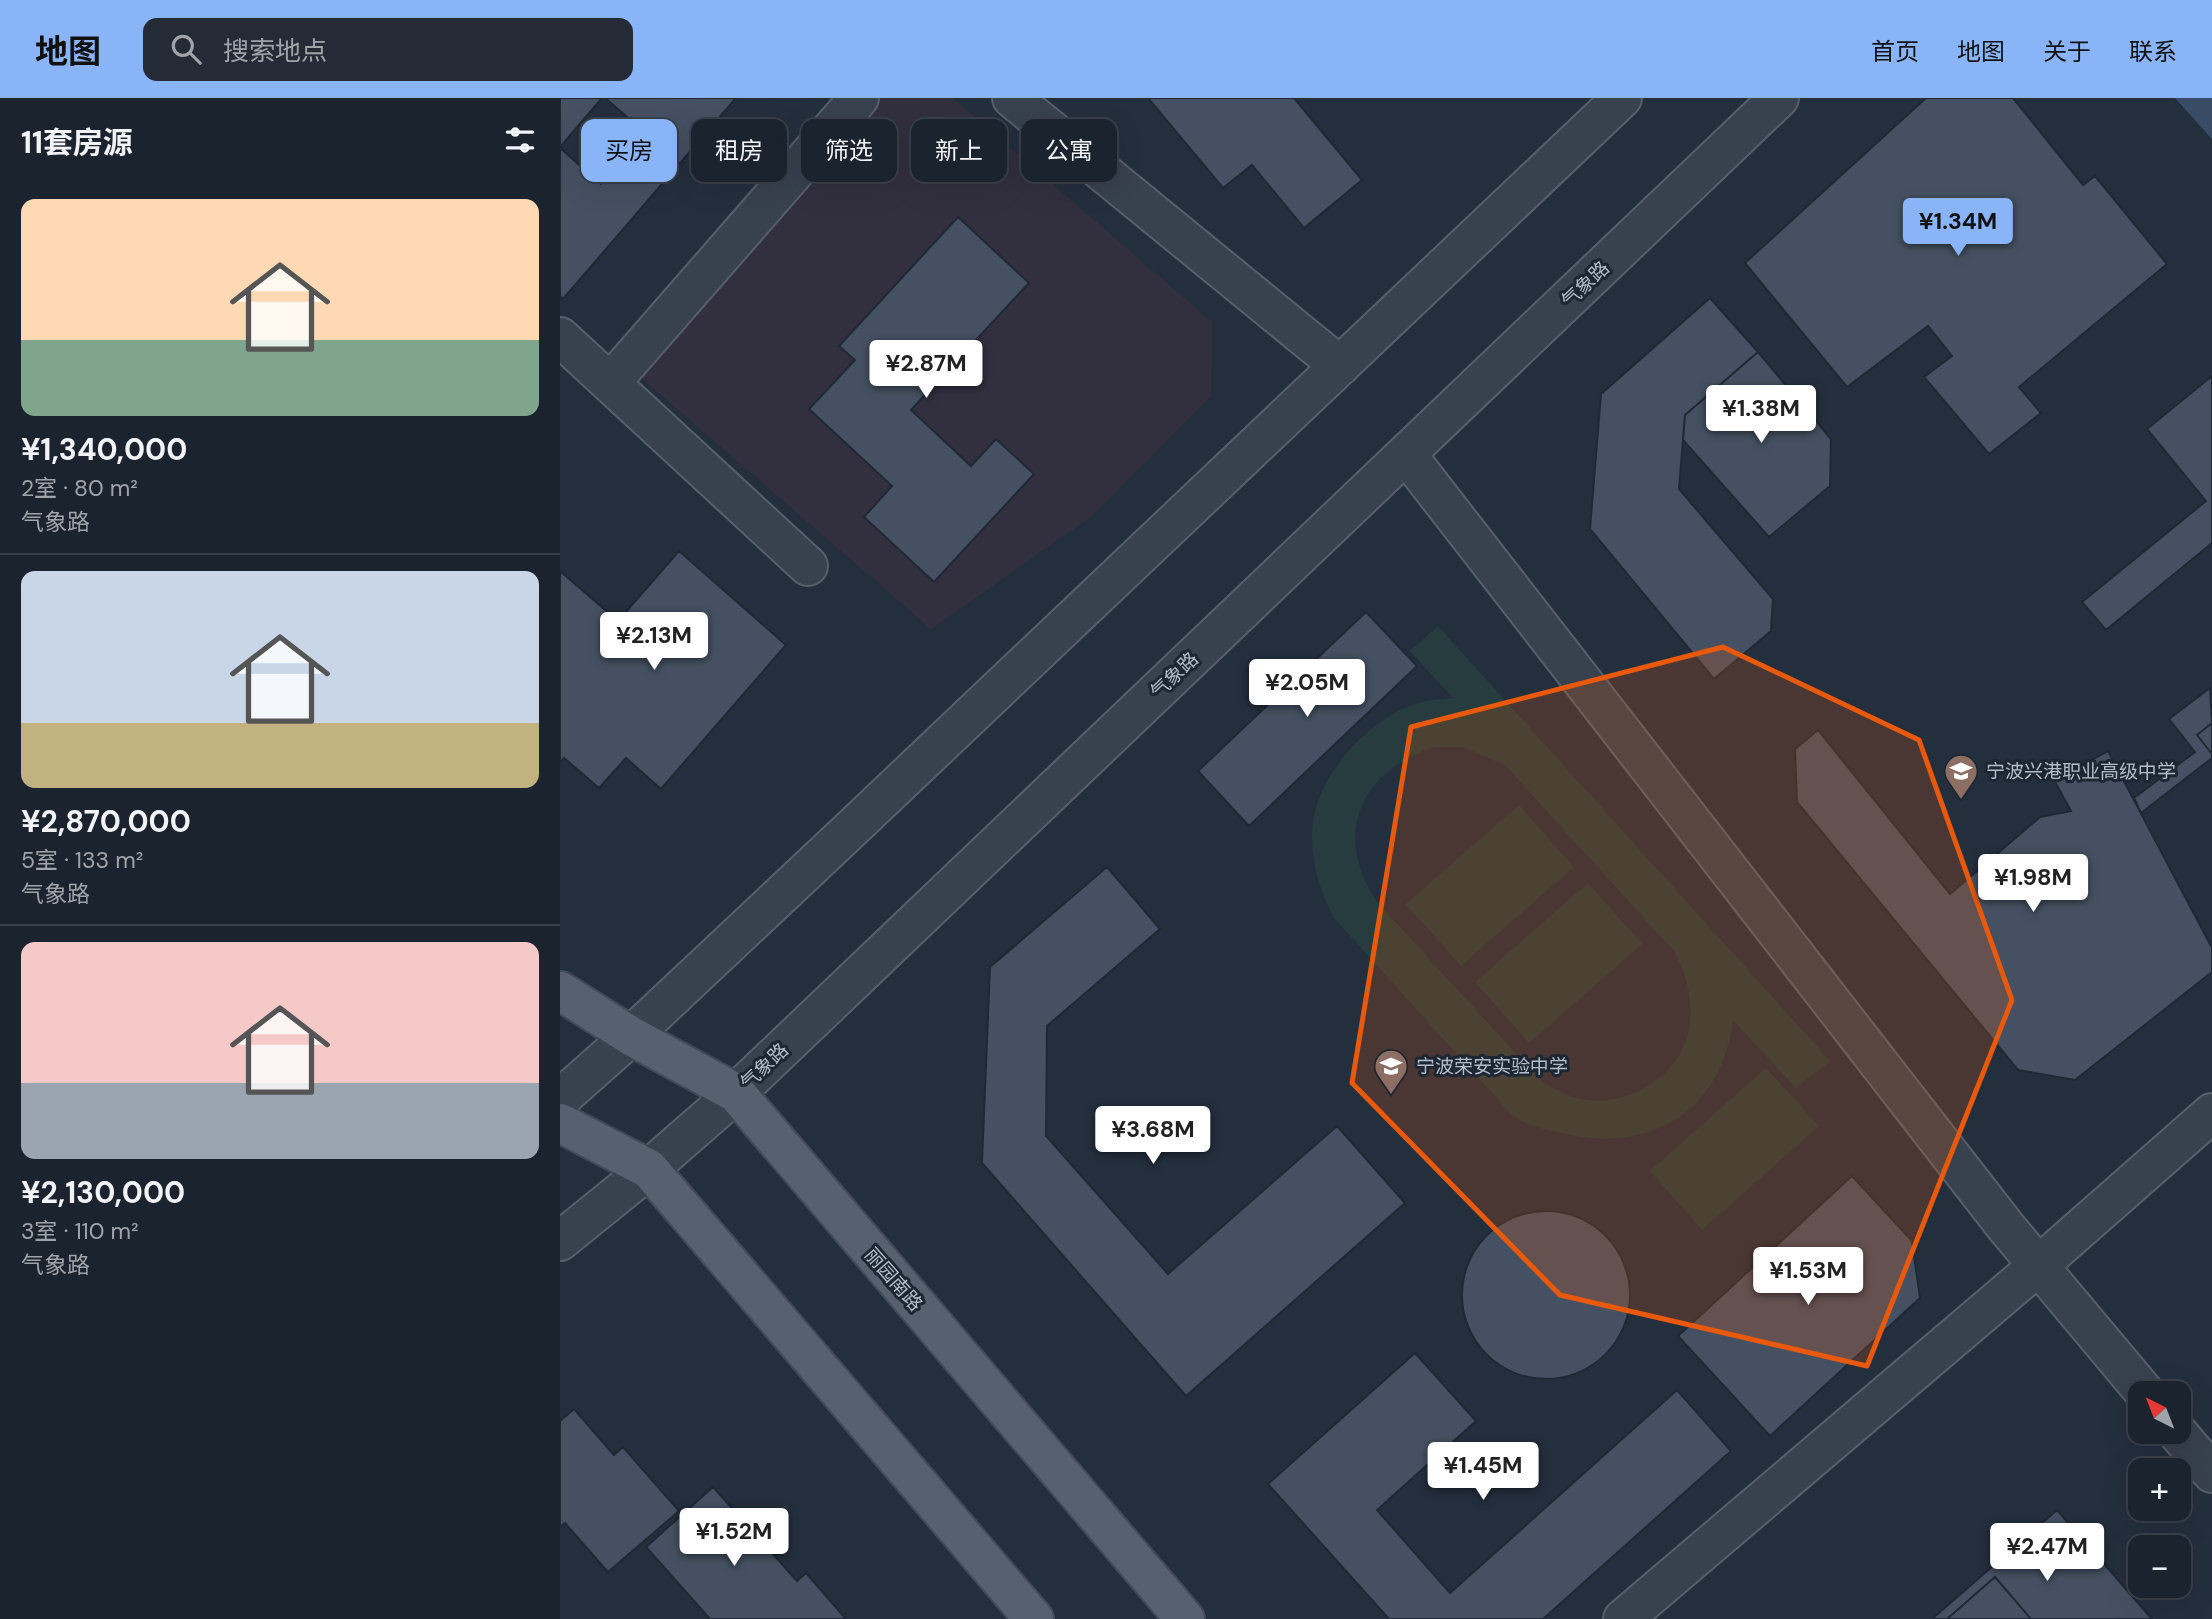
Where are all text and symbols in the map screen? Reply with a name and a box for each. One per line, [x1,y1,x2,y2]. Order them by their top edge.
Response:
search box [143,18,633,81]
text: 地图 [35,30,101,73]
icon: search [167,30,205,68]
text: 搜索地点 [223,34,327,68]
text: 首页 [1871,36,1919,67]
text: 地图 [1957,36,2005,67]
text: 关于 [2043,36,2091,67]
text: 联系 [2129,36,2177,67]
chip: 买房 [581,119,677,182]
chip: 租房 [691,119,787,182]
chip: 筛选 [801,119,897,182]
chip: 新上 [911,119,1007,182]
chip: 公寓 [1021,119,1117,182]
icon: filters [501,121,539,159]
text: 11套房源 [21,123,133,162]
pin: ¥1.34M [1901,198,2015,258]
text: ¥1.34M [1919,206,1997,236]
icon: home [217,244,343,370]
street label: 气象路 [1556,256,1615,313]
pin: ¥2.87M [869,341,983,400]
text: ¥2.87M [885,348,967,378]
pin: ¥1.38M [1704,386,1818,445]
text: ¥1.38M [1722,393,1800,423]
text: ¥1,340,000 [21,430,187,469]
text: 2室 · 80 m² [21,473,138,503]
text: 气象路 [21,507,90,537]
pin: ¥2.13M [597,612,711,672]
icon: home [217,616,343,742]
text: ¥2.13M [616,620,692,650]
street label: 气象路 [1145,647,1204,704]
pin: ¥2.05M [1250,660,1364,719]
text: ¥2.05M [1265,667,1349,697]
school or university icon: 宁波兴港职业高级中学 [1942,752,1980,801]
place label: 宁波兴港职业高级中学 [1986,759,2176,784]
text: ¥2,870,000 [21,802,191,841]
text: 5室 · 133 m² [21,845,143,875]
pin: ¥1.98M [1976,854,2090,914]
text: ¥1.98M [1994,862,2072,892]
text: 气象路 [21,879,90,909]
icon: home [217,987,343,1113]
street label: 气象路 [735,1038,794,1095]
school or university icon: 宁波荣安实验中学 [1372,1047,1410,1096]
place label: 宁波荣安实验中学 [1416,1054,1568,1079]
pin: ¥3.68M [1096,1107,1210,1166]
text: ¥3.68M [1111,1114,1195,1144]
text: ¥2,130,000 [21,1173,185,1212]
text: 3室 · 110 m² [21,1216,139,1246]
street label: 丽园南路 [859,1242,928,1316]
pin: ¥1.53M [1751,1248,1865,1307]
text: 气象路 [21,1250,90,1280]
text: ¥1.53M [1769,1255,1847,1285]
north arrow [2128,1381,2191,1444]
map controls [2128,1381,2191,1598]
pin: ¥1.45M [1426,1442,1540,1502]
text: ¥1.45M [1444,1450,1522,1480]
button: + [2128,1458,2191,1521]
pin: ¥1.52M [677,1508,791,1568]
text: ¥1.52M [696,1516,772,1546]
pin: ¥2.47M [1990,1524,2104,1583]
text: ¥2.47M [2006,1531,2088,1561]
button: − [2128,1535,2191,1598]

